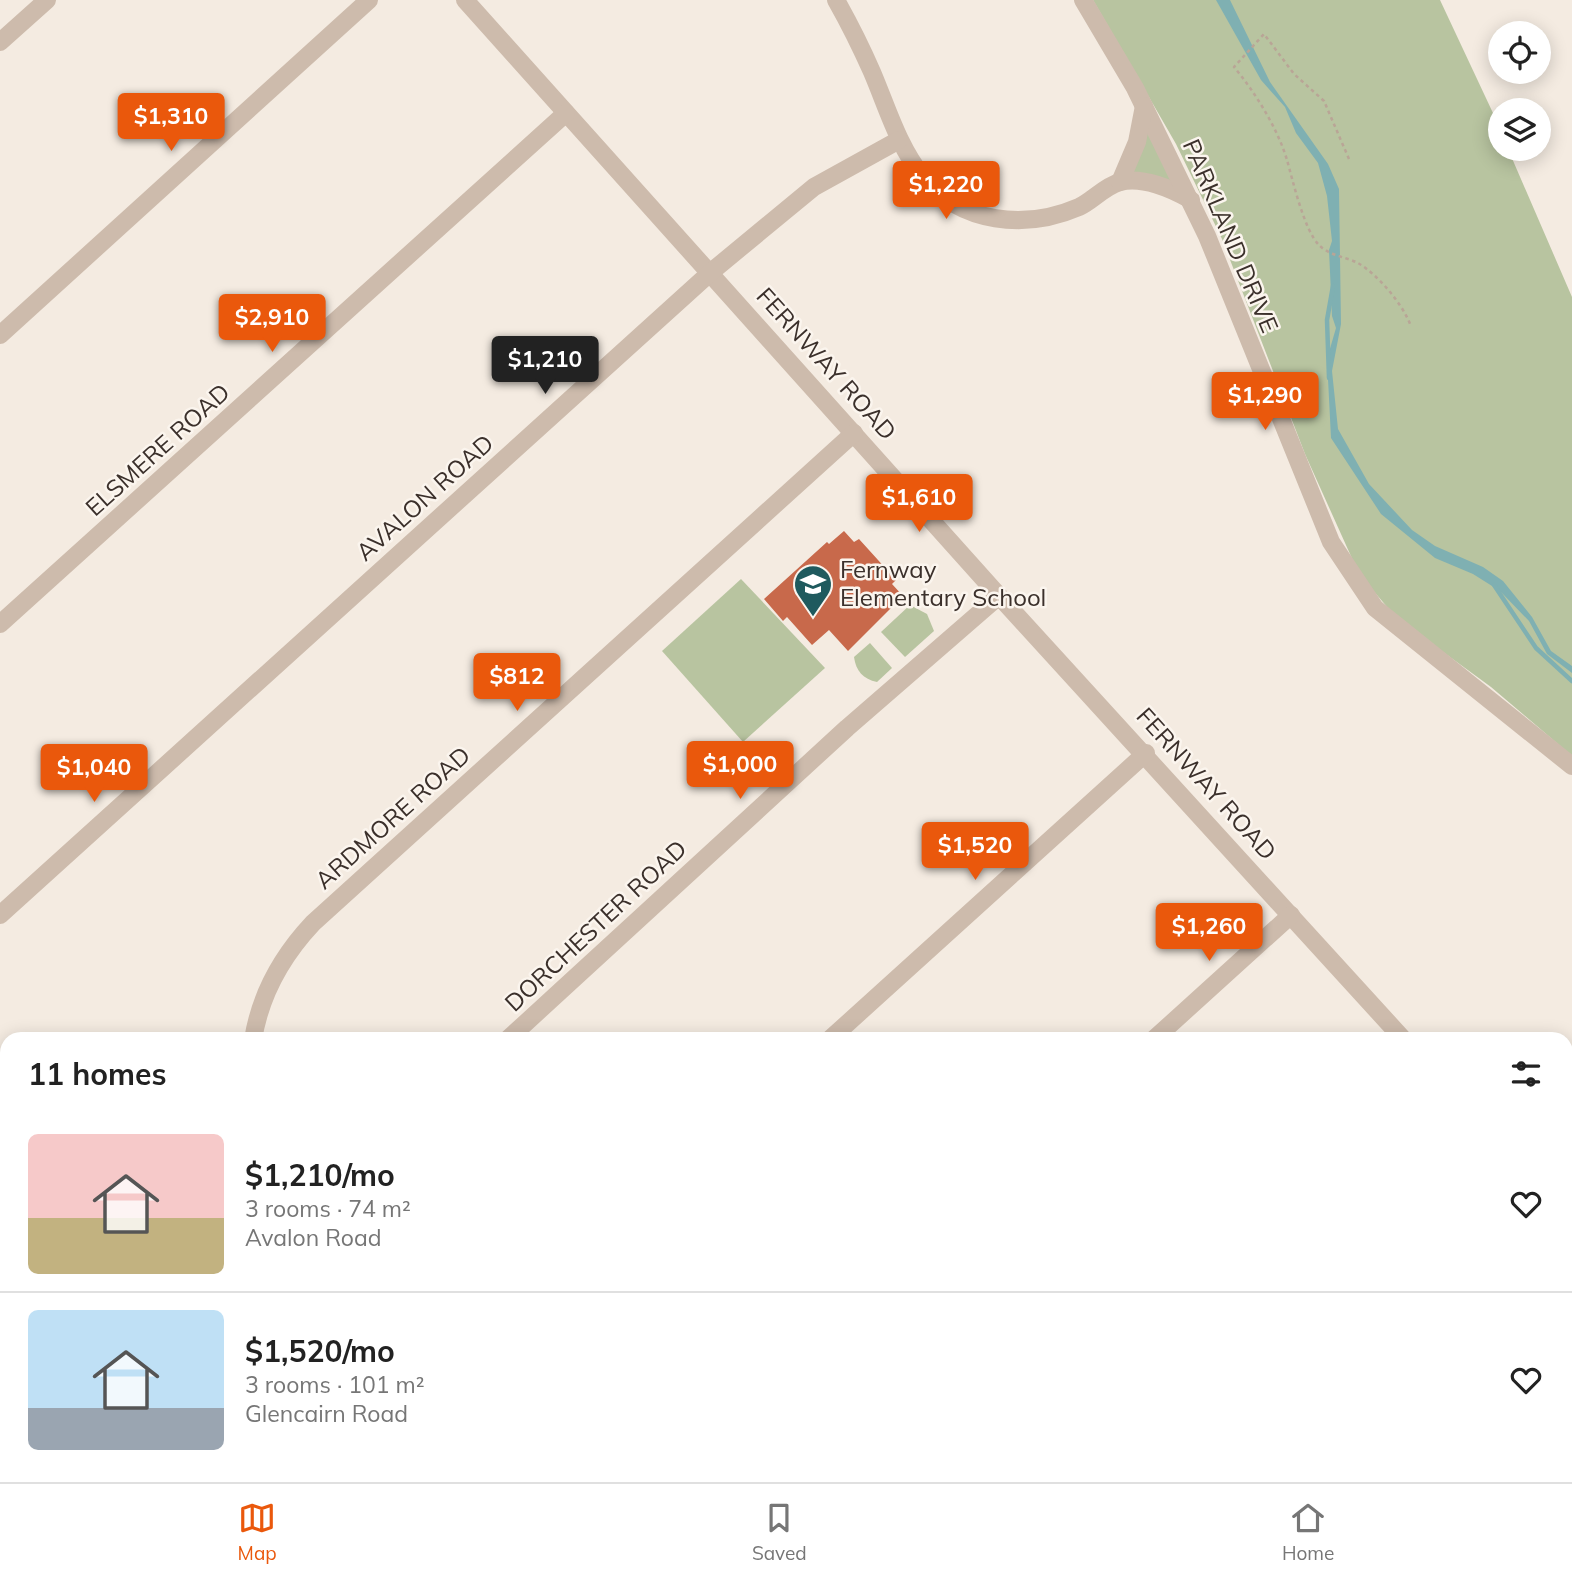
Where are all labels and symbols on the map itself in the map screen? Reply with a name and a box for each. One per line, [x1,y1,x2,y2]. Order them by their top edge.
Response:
pin: $1,310 [114,94,228,153]
street label: PARKLAND DRIVE [1177,134,1285,337]
pin: $1,220 [889,162,1003,221]
street label: FERNWAY ROAD [750,281,903,446]
pin: $2,910 [215,294,329,354]
pin: $1,210 [488,336,602,396]
pin: $1,290 [1208,372,1322,432]
street label: ELSMERE ROAD [79,377,236,522]
street label: AVALON ROAD [349,428,499,567]
pin: $1,610 [862,475,976,534]
place label: Fernway Elementary School [840,554,1046,612]
school or university icon: Fernway Elementary School [792,563,834,618]
pin: $812 [476,654,558,713]
street label: FERNWAY ROAD [1130,701,1283,866]
street label: ARDMORE ROAD [309,740,476,895]
pin: $1,000 [683,742,797,801]
pin: $1,040 [37,744,151,804]
pin: $1,520 [918,822,1032,882]
street label: DORCHESTER ROAD [498,833,693,1017]
pin: $1,260 [1152,904,1266,963]

